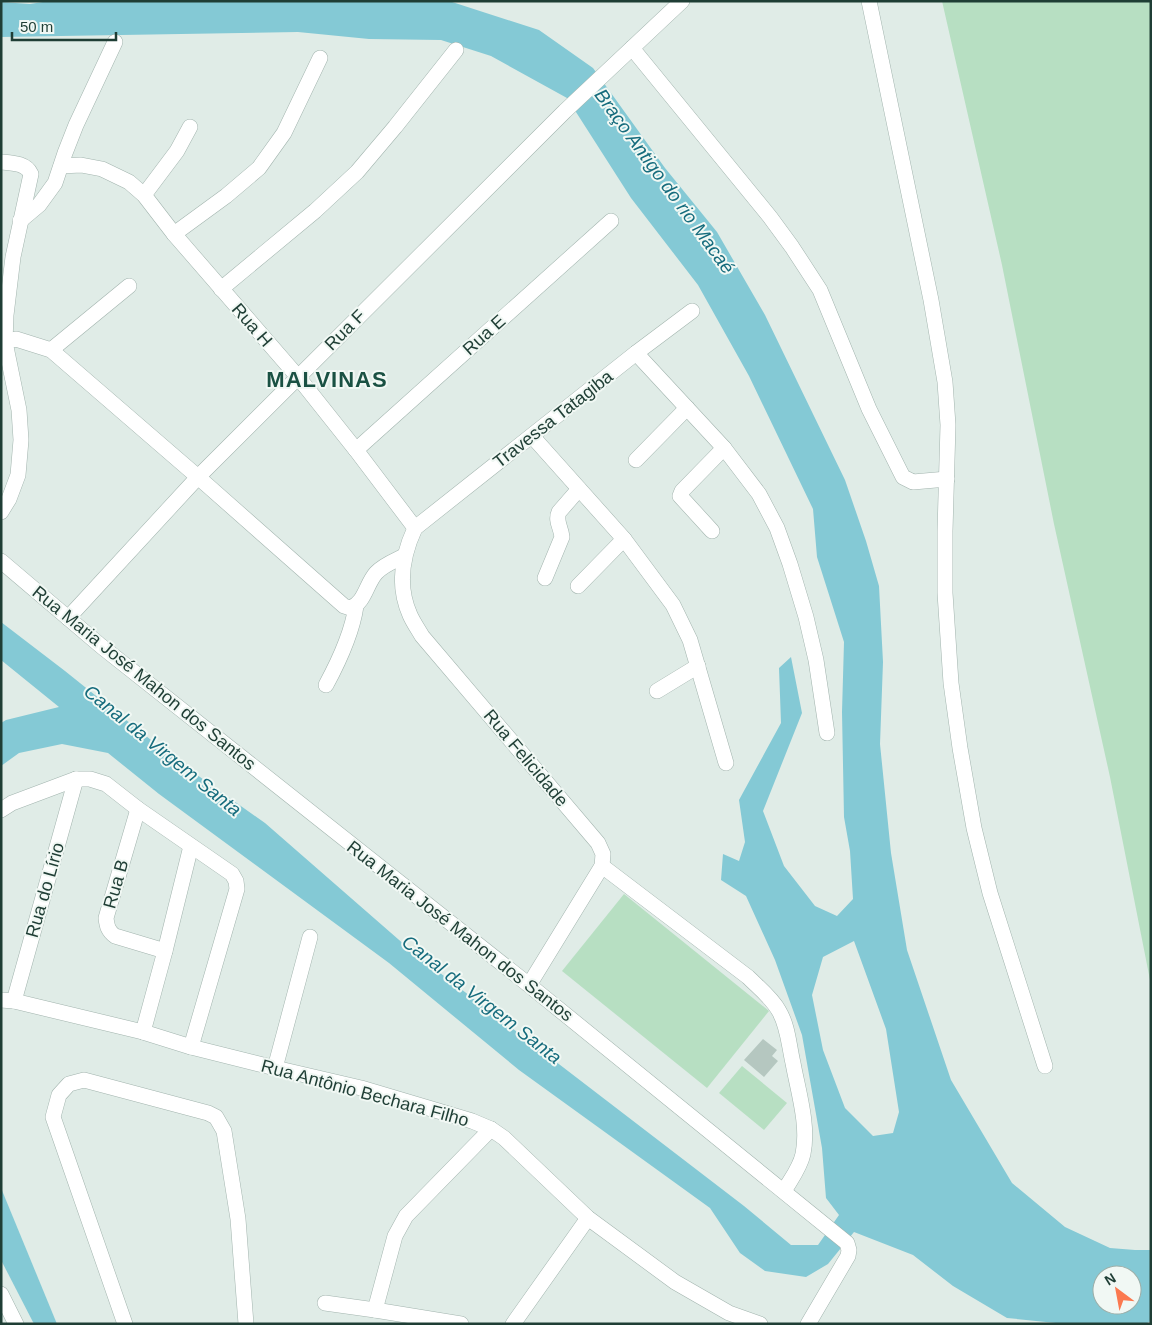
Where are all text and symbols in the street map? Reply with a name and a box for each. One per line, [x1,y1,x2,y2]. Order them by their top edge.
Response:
scale bar [12,10,116,42]
text: 50 m [20,18,53,35]
water label: Braço Antigo do rio Macaé [591,85,739,278]
street label: Rua H [228,299,276,351]
street label: Rua F [321,306,369,354]
street label: Rua E [459,311,509,359]
street label: Travessa Tatagiba [489,366,617,472]
district label: MALVINAS [266,367,388,392]
street label: Rua Maria José Mahon dos Santos [28,582,260,774]
water label: Canal da Virgem Santa [80,681,245,820]
street label: Rua Felicidade [480,706,572,810]
street label: Rua Maria José Mahon dos Santos [343,837,577,1025]
street label: Rua do Lírio [22,840,68,940]
street label: Rua B [99,857,133,911]
water label: Canal da Virgem Santa [398,931,565,1068]
street label: Rua Antônio Bechara Filho [259,1056,471,1130]
north arrow [1092,1265,1142,1315]
text: N [1102,1270,1119,1288]

